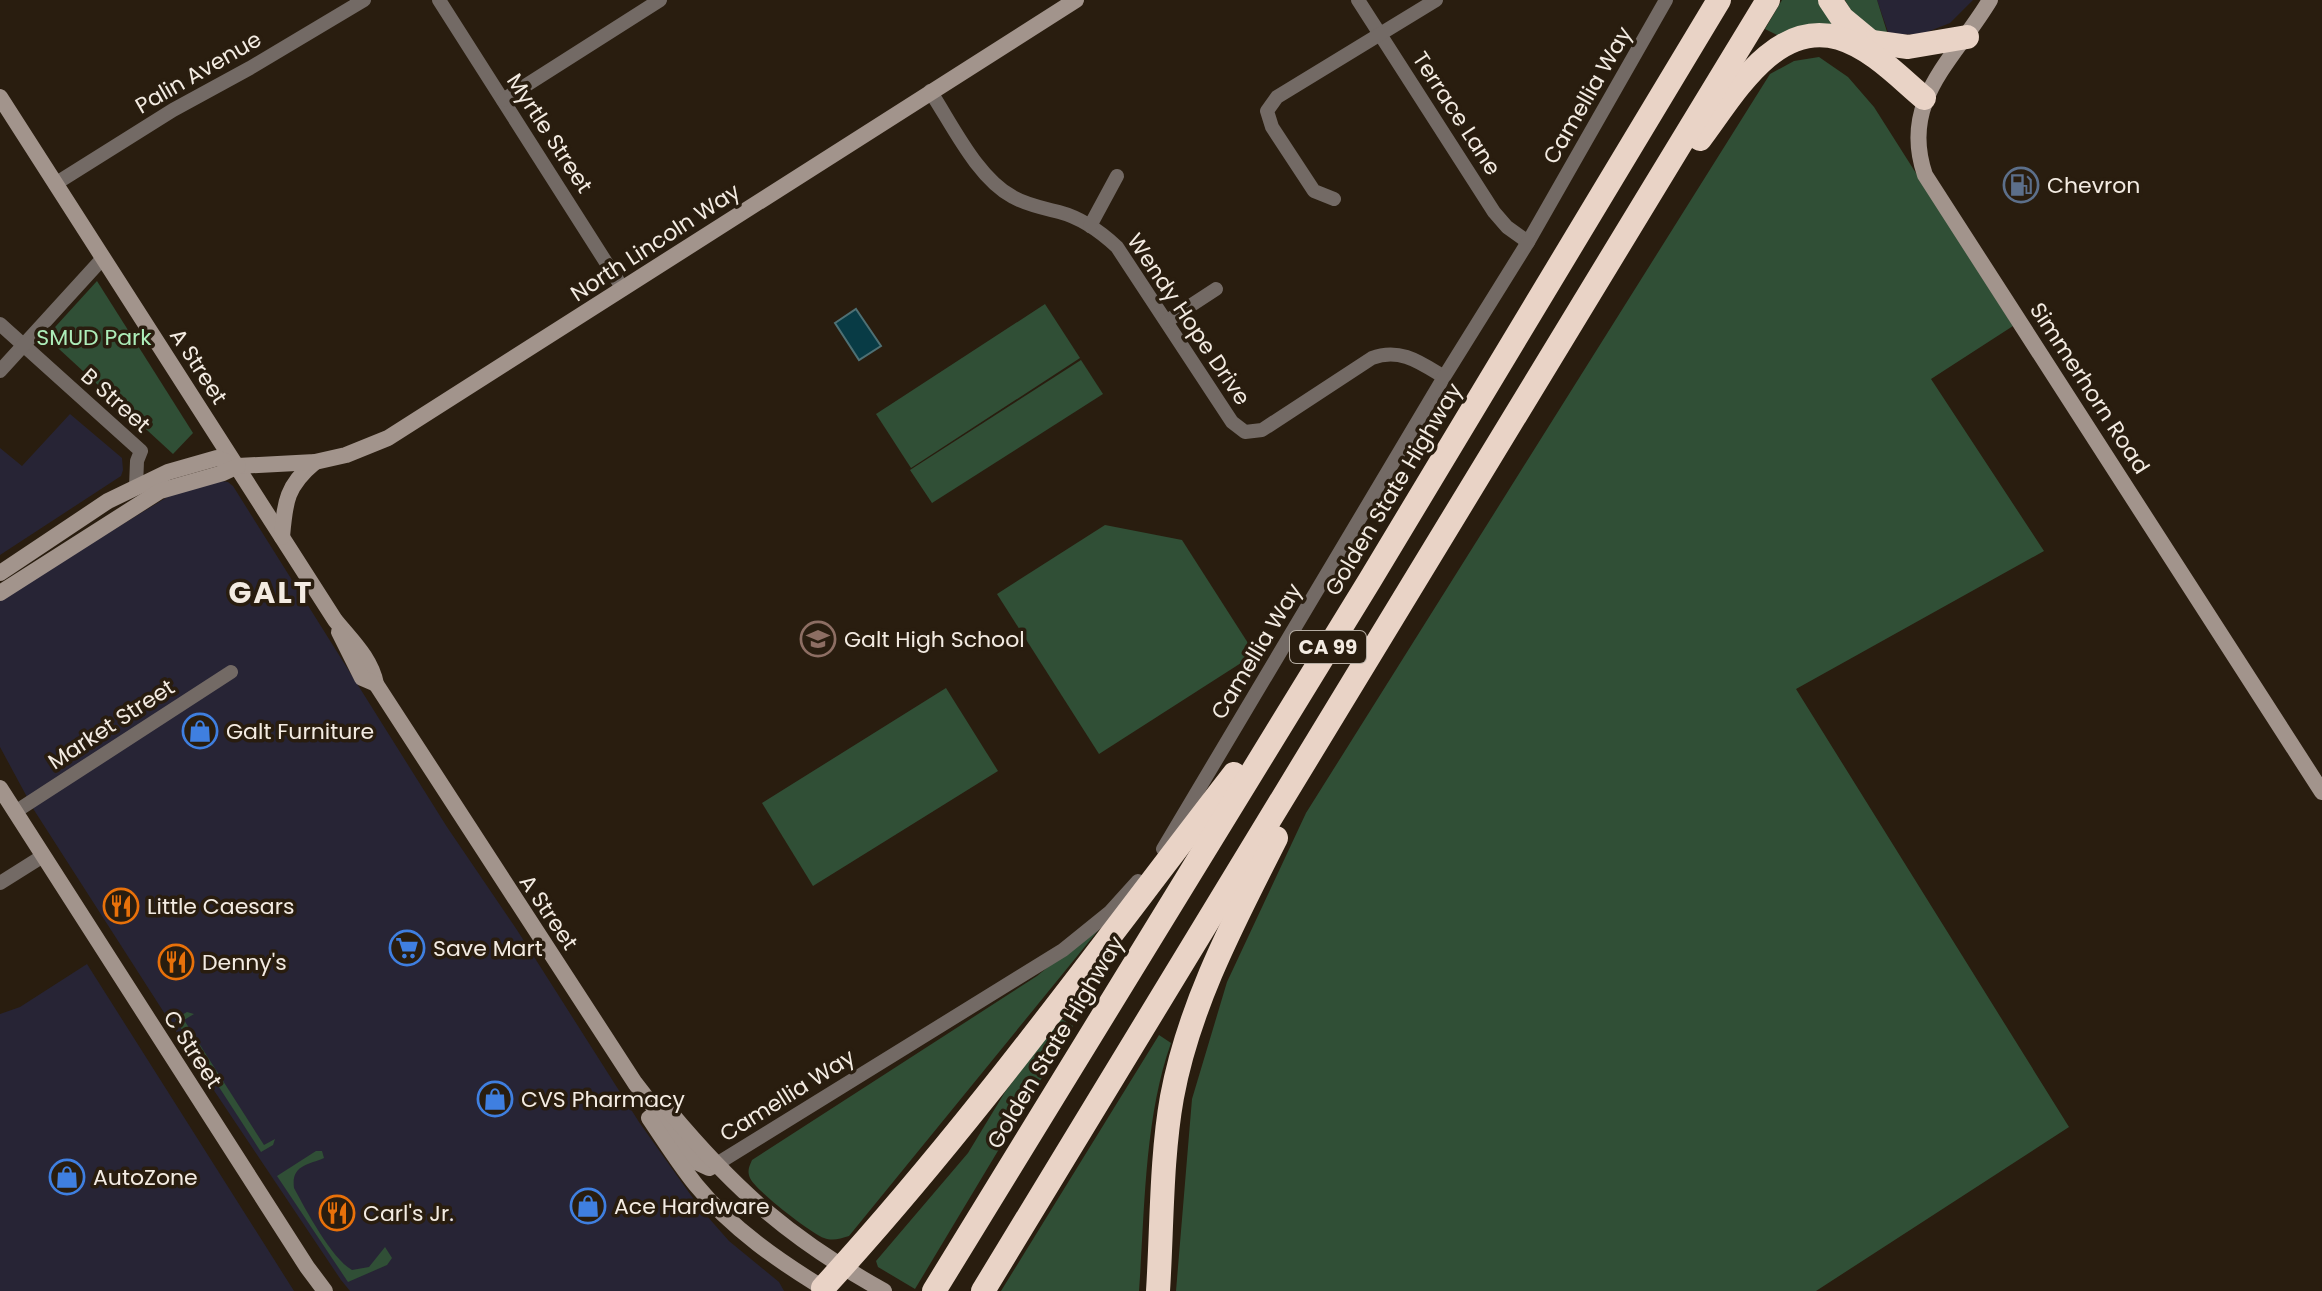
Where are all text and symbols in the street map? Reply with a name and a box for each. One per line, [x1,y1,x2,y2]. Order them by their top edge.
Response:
street label: Camellia Way [1536,20,1640,170]
street label: Palin Avenue [129,24,267,121]
street label: Terrace Lane [1405,45,1508,181]
street label: Myrtle Street [499,67,600,199]
fuel station icon: Chevron [2002,166,2040,204]
place label: Chevron [2047,170,2140,201]
street label: North Lincoln Way [565,176,747,309]
street label: Wendy Hope Drive [1119,227,1258,411]
street label: Simmerhorn Road [2022,296,2157,480]
park label: SMUD Park [36,322,152,353]
street label: A Street [162,322,235,410]
street label: B Street [74,361,157,440]
street label: Golden State Highway [1317,376,1470,602]
district label: GALT [228,571,314,614]
street label: Camellia Way [1204,577,1310,725]
school or university icon: Galt High School [799,620,837,658]
place label: Galt High School [844,624,1025,655]
road number: CA 99 [1290,631,1366,663]
street label: Market Street [42,672,181,777]
shop icon: Galt Furniture [181,712,219,750]
place label: Galt Furniture [226,716,374,747]
street label: A Street [512,868,585,956]
restaurant icon: Little Caesars [102,887,140,925]
place label: Little Caesars [147,891,294,922]
supermarket icon: Save Mart [388,929,426,967]
street label: Golden State Highway [979,929,1132,1155]
place label: Save Mart [433,933,543,964]
restaurant icon: Denny's [157,943,195,981]
place label: Denny's [202,947,287,978]
street label: C Street [156,1004,229,1094]
street label: Camellia Way [714,1041,861,1149]
shop icon: CVS Pharmacy [476,1080,514,1118]
place label: CVS Pharmacy [521,1084,685,1115]
shop icon: AutoZone [48,1158,86,1196]
place label: AutoZone [93,1162,198,1193]
shop icon: Ace Hardware [569,1187,607,1225]
place label: Ace Hardware [614,1191,770,1222]
restaurant icon: Carl's Jr. [318,1194,356,1232]
place label: Carl's Jr. [363,1198,454,1229]

